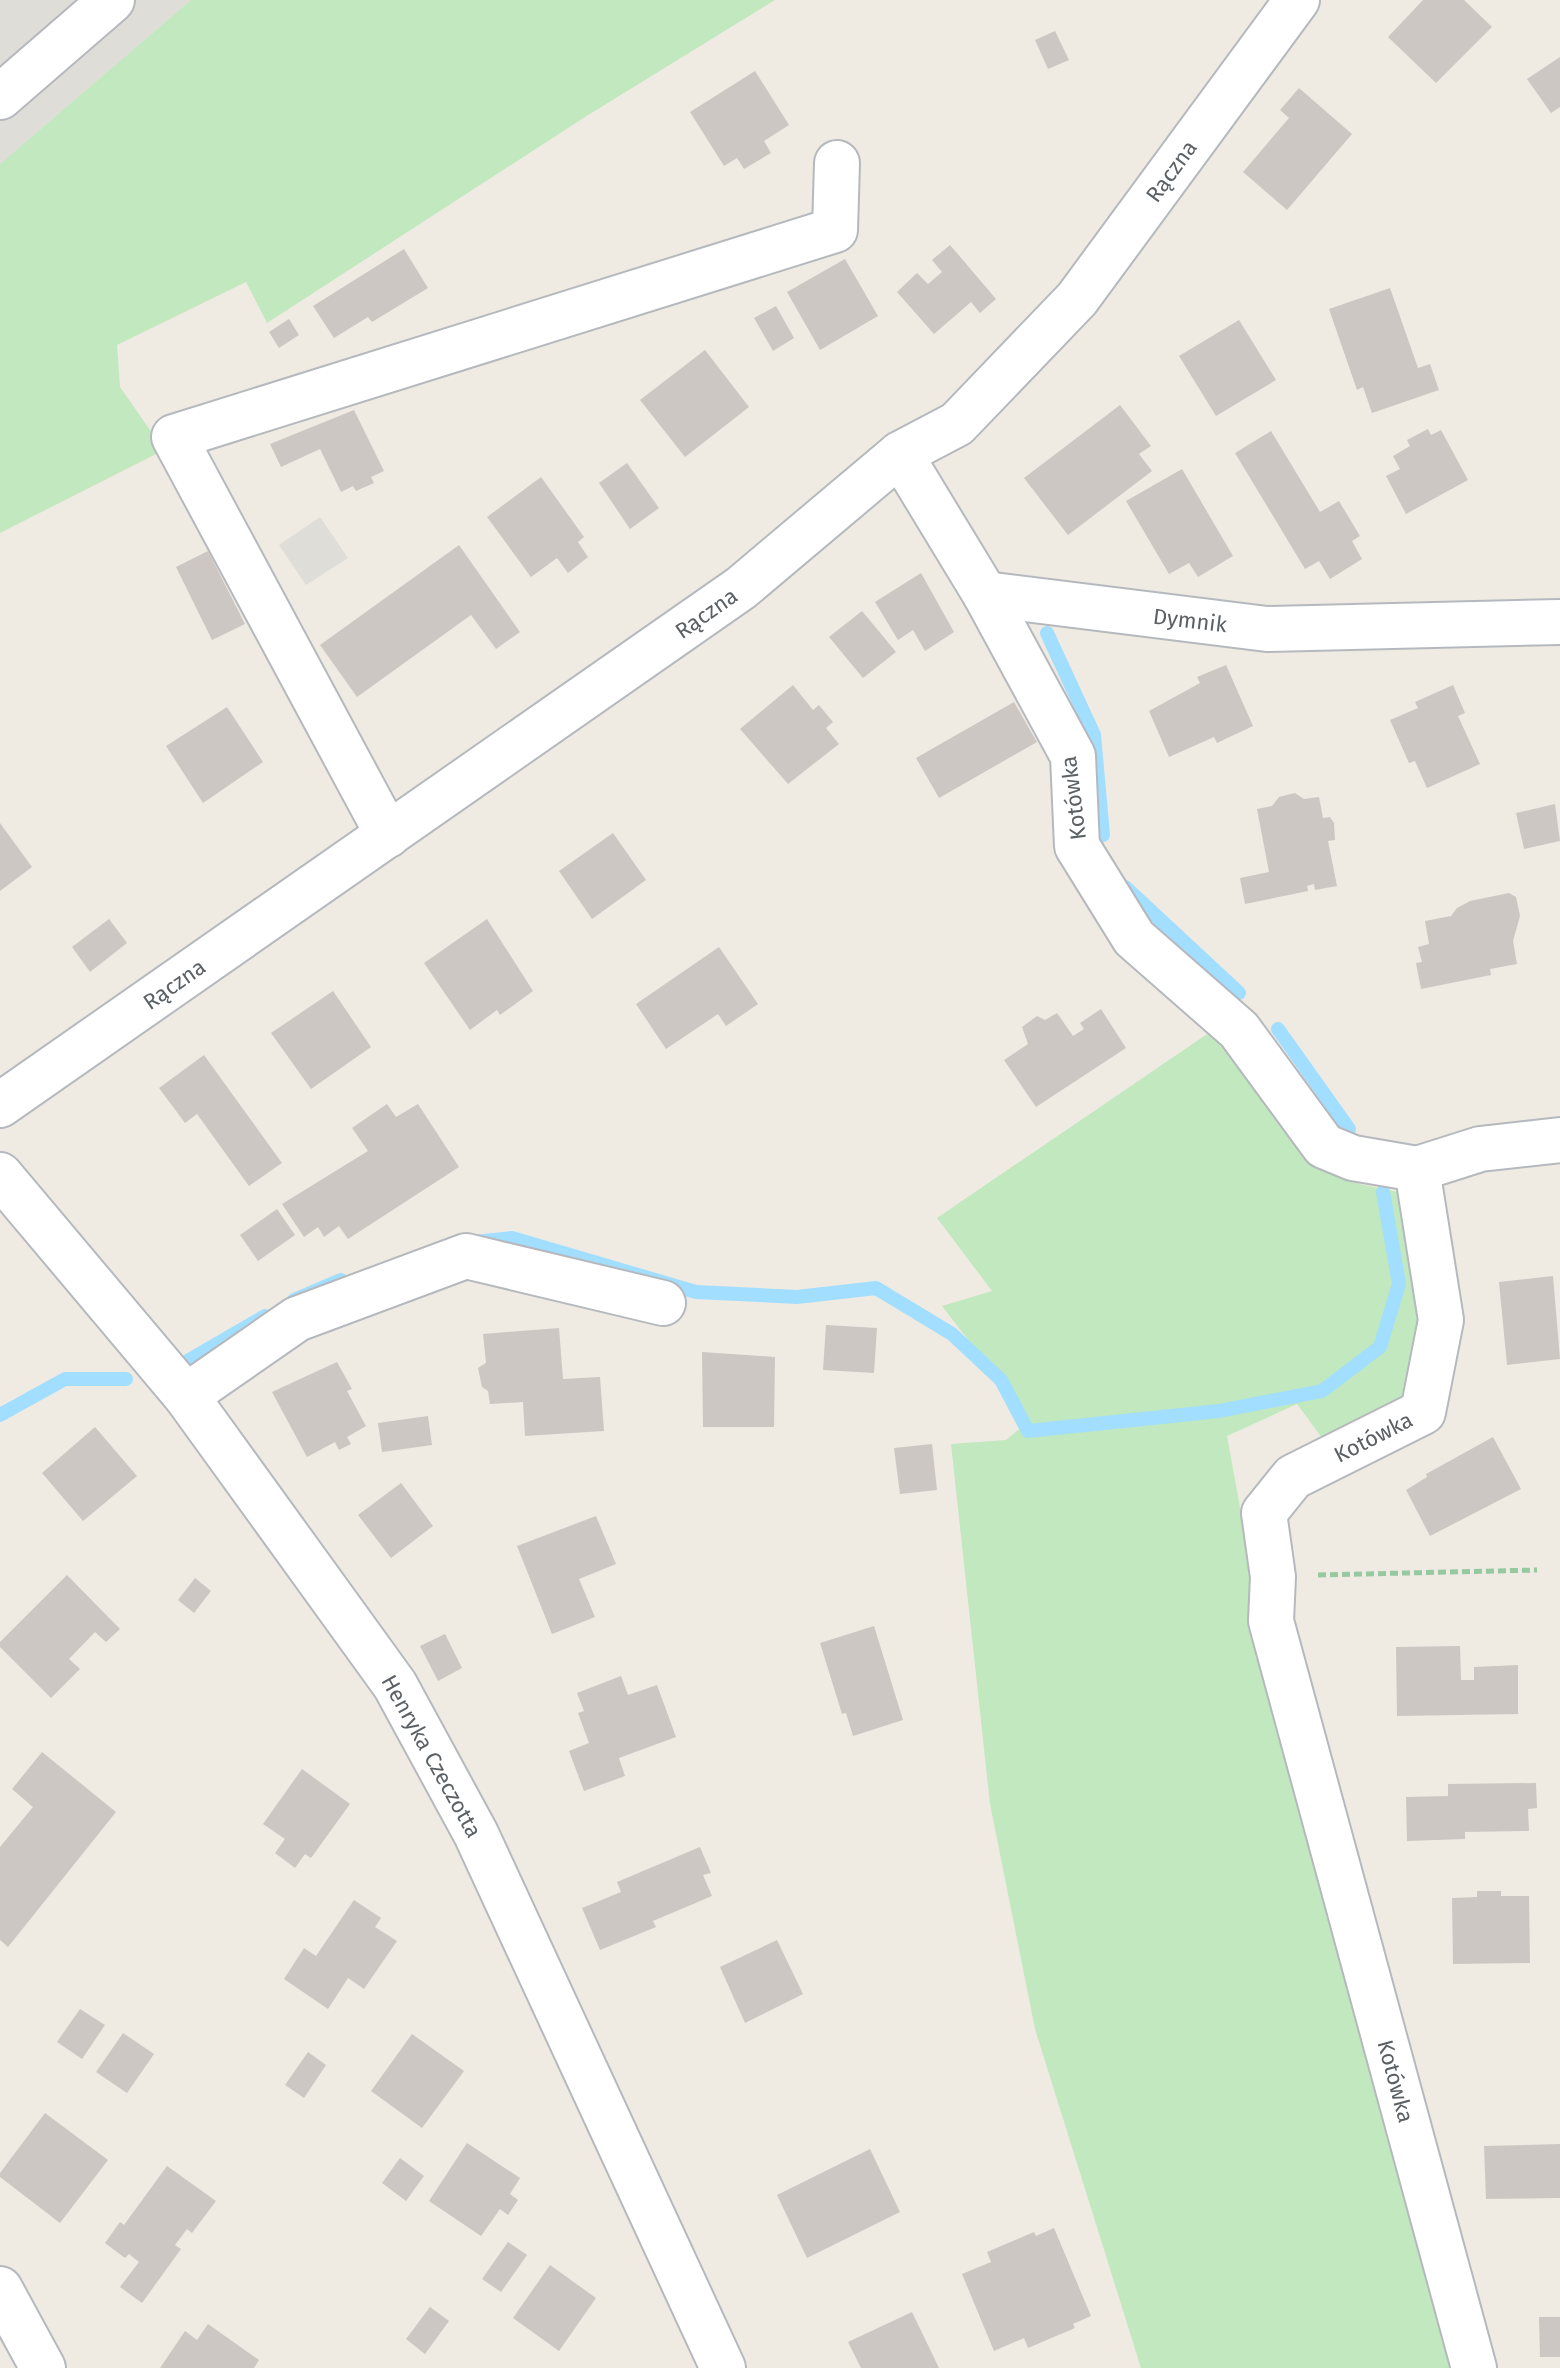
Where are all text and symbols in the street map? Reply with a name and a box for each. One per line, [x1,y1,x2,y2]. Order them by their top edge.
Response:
street label: Rączna [1140,135,1203,208]
street label: Rączna [670,582,743,645]
street label: Dymnik [1151,603,1229,639]
street label: Kotówka [1055,754,1092,842]
street label: Rączna [138,953,211,1016]
street label: Kotówka [1329,1406,1417,1469]
street label: Henryka Czeczotta [376,1670,488,1842]
street label: Kotówka [1372,2037,1420,2126]

